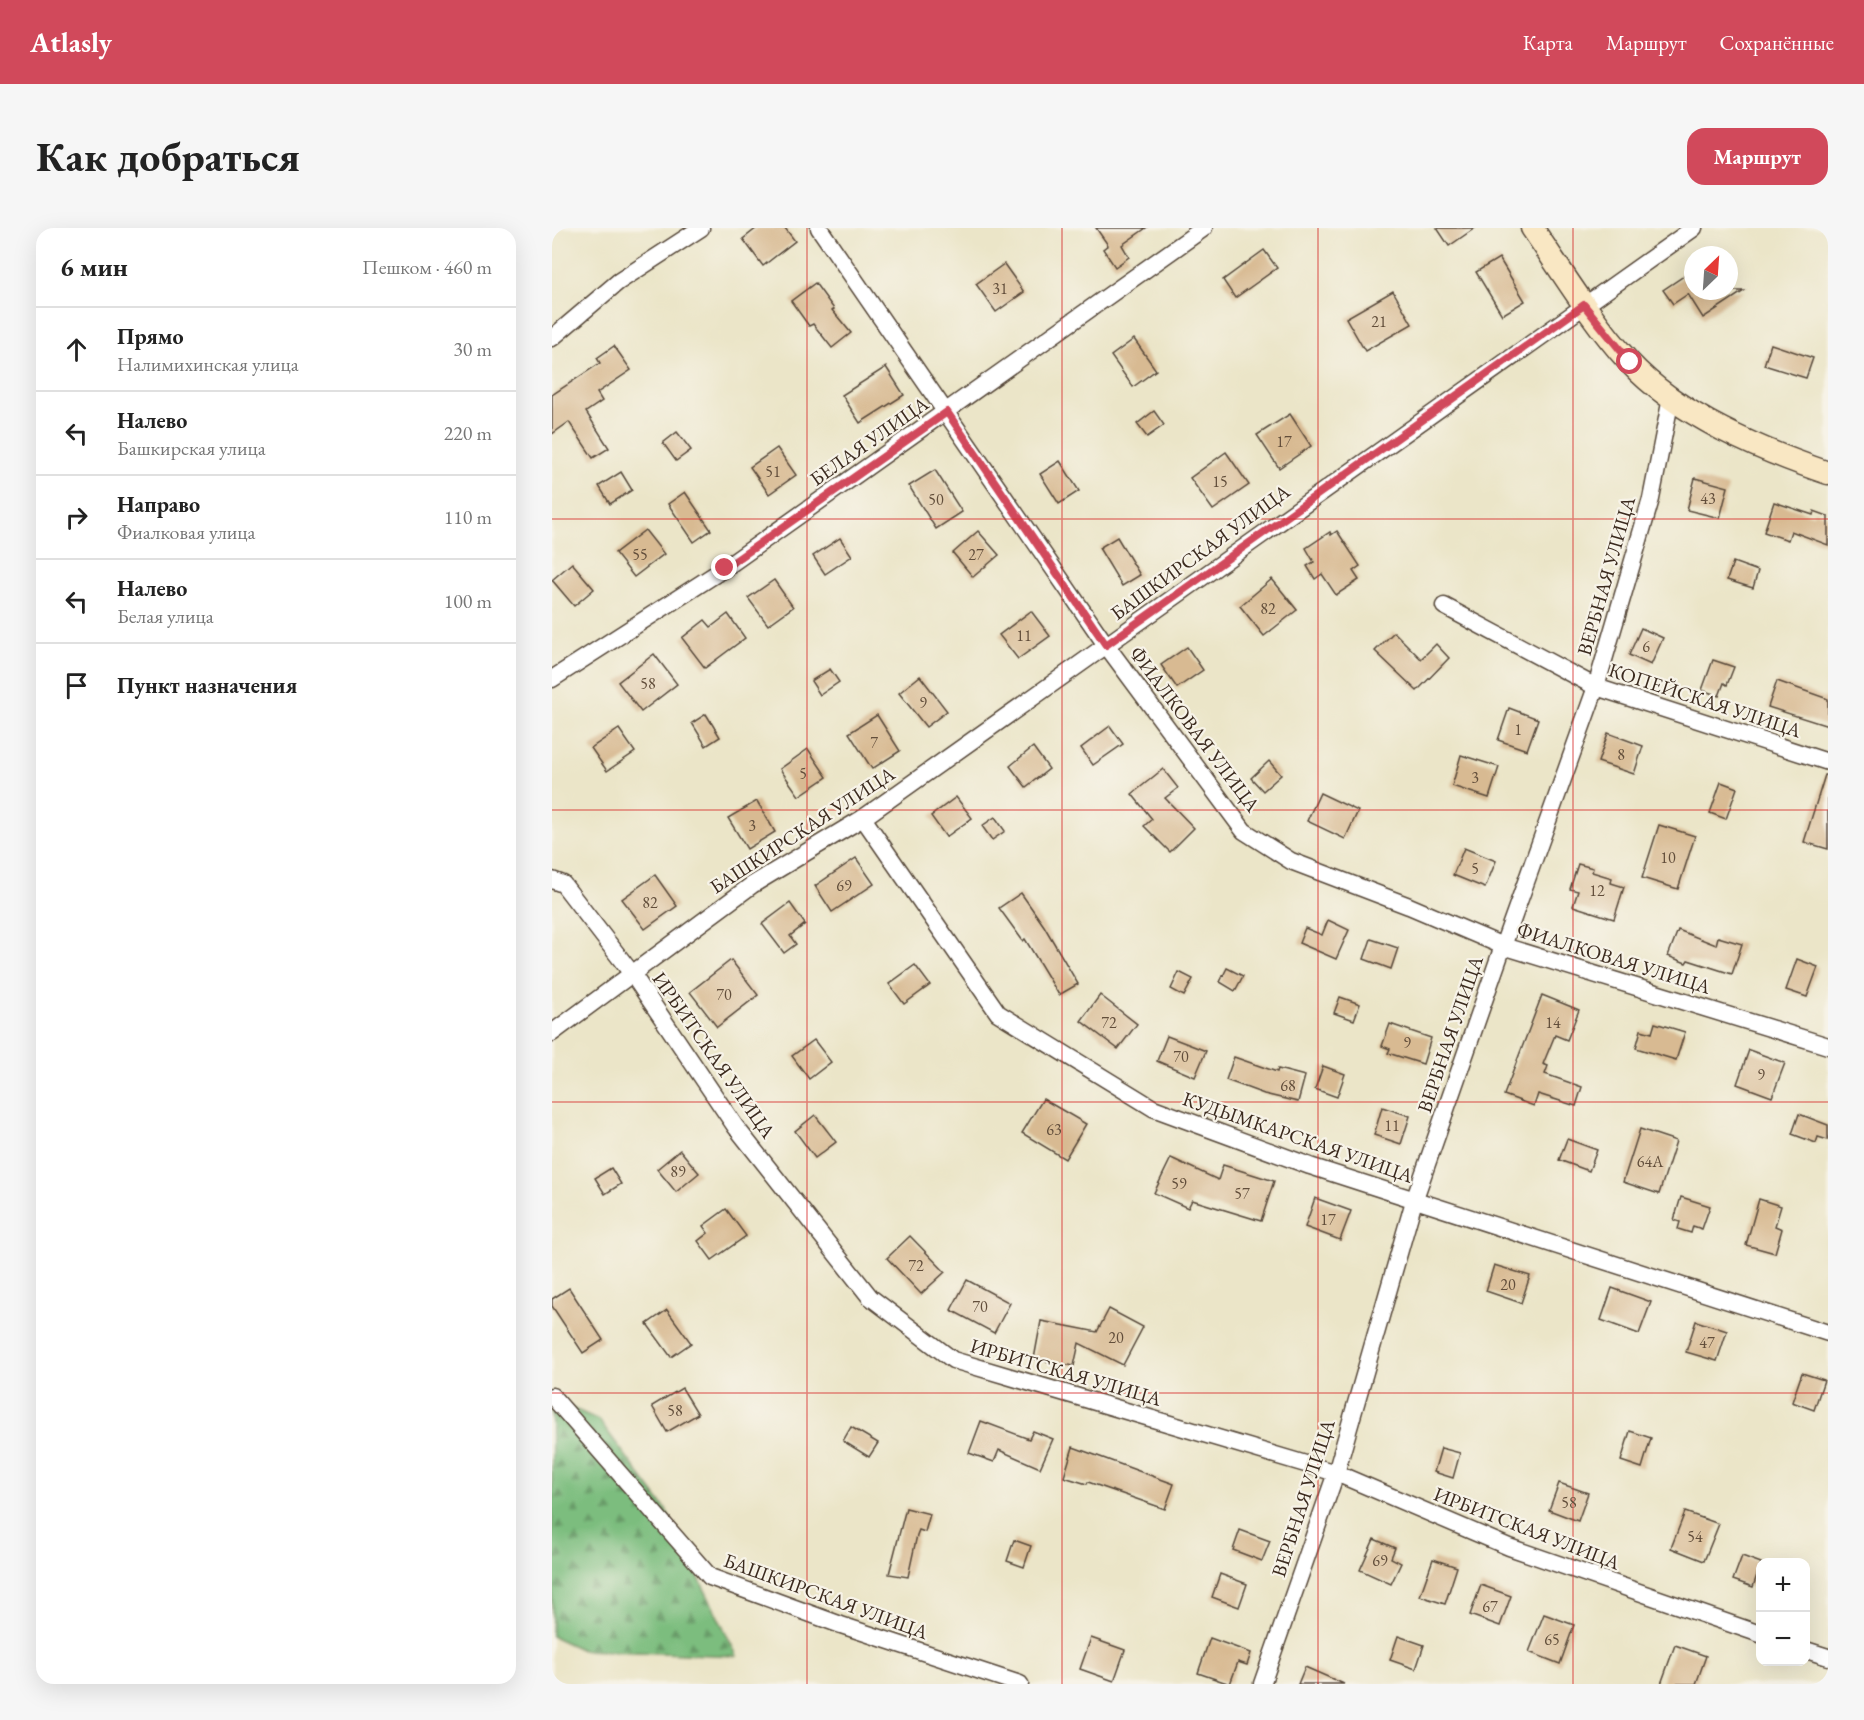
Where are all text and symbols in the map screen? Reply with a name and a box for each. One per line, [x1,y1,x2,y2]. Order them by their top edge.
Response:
text: Atlasly [30,24,112,60]
text: Карта [1523,29,1573,56]
text: Маршрут [1606,29,1687,56]
text: Сохранённые [1720,29,1834,56]
button: Маршрут [1687,128,1828,185]
text: Как добраться [36,129,300,184]
north arrow [1684,246,1738,300]
text: 6 мин [60,250,128,284]
text: Пешком · 460 m [362,254,492,280]
house number: 31 [992,278,1008,299]
house number: 21 [1371,311,1387,332]
text: Прямо [117,322,184,351]
icon: ahead [60,333,93,366]
text: 30 m [453,336,492,362]
route start [1616,348,1642,374]
text: Налимихинская улица [117,351,299,377]
street label: БЕЛАЯ УЛИЦА [804,390,934,492]
text: Налево [117,406,187,435]
icon: left [60,417,93,450]
text: 220 m [444,420,492,446]
house number: 17 [1276,431,1292,452]
text: Башкирская улица [117,435,266,461]
house number: 51 [765,461,781,482]
house number: 15 [1212,471,1228,492]
street label: БАШКИРСКАЯ УЛИЦА [1105,478,1295,626]
house number: 43 [1700,488,1716,509]
house number: 50 [928,489,944,510]
text: Направо [117,490,200,519]
street label: ВЕРБНАЯ УЛИЦА [1571,493,1641,659]
icon: right [60,501,93,534]
text: 110 m [444,504,492,530]
text: Фиалковая улица [117,519,256,545]
house number: 55 [632,544,648,565]
house number: 27 [968,544,984,565]
route end [711,554,737,580]
text: Налево [117,574,187,603]
icon: left [60,585,93,618]
text: 100 m [444,588,492,614]
house number: 82 [1260,598,1276,619]
text: Белая улица [117,603,214,629]
house number: 11 [1016,625,1032,646]
house number: 6 [1642,636,1650,657]
street label: ФИАЛКОВАЯ УЛИЦА [1124,641,1266,817]
street label: КОПЕЙСКАЯ УЛИЦА [1605,657,1805,743]
icon: arrive [60,669,93,702]
text: Пункт назначения [117,671,297,700]
house number: 58 [640,673,656,694]
house number: 9 [919,692,927,713]
house number: 1 [1514,719,1522,740]
house number: 7 [870,732,878,753]
house number: 8 [1617,744,1625,765]
street label: БАШКИРСКАЯ УЛИЦА [704,760,900,900]
house number: 5 [799,763,807,784]
house number: 3 [1471,767,1479,788]
house number: 3 [748,815,756,836]
house number: 10 [1660,847,1676,868]
house number: 5 [1471,858,1479,879]
house number: 69 [836,875,852,896]
house number: 12 [1589,880,1605,901]
house number: 82 [642,892,658,913]
street label: ФИАЛКОВАЯ УЛИЦА [1514,916,1714,1000]
street label: ВЕРБНАЯ УЛИЦА [1411,952,1489,1116]
street label: ИРБИТСКАЯ УЛИЦА [647,967,781,1144]
house number: 70 [716,984,732,1005]
house number: 72 [1101,1012,1117,1033]
house number: 14 [1545,1012,1561,1033]
house number: 9 [1403,1032,1411,1053]
house number: 70 [1173,1046,1189,1067]
house number: 9 [1757,1064,1765,1085]
house number: 68 [1280,1075,1296,1096]
street label: КУДЫМКАРСКАЯ УЛИЦА [1179,1085,1417,1189]
house number: 11 [1384,1115,1400,1136]
house number: 63 [1046,1119,1062,1140]
house number: 64А [1637,1151,1664,1172]
house number: 89 [670,1161,686,1182]
house number: 59 [1171,1173,1187,1194]
house number: 57 [1234,1183,1250,1204]
house number: 17 [1320,1209,1336,1230]
house number: 72 [908,1255,924,1276]
house number: 20 [1500,1274,1516,1295]
house number: 70 [972,1296,988,1317]
house number: 20 [1108,1327,1124,1348]
street label: ИРБИТСКАЯ УЛИЦА [967,1332,1165,1412]
house number: 47 [1699,1332,1715,1353]
house number: 58 [667,1400,683,1421]
street label: ВЕРБНАЯ УЛИЦА [1265,1416,1341,1580]
street label: ИРБИТСКАЯ УЛИЦА [1430,1480,1624,1576]
house number: 58 [1561,1492,1577,1513]
house number: 54 [1687,1526,1703,1547]
street label: БАШКИРСКАЯ УЛИЦА [720,1547,932,1645]
house number: 69 [1372,1550,1388,1571]
map controls [1756,1558,1810,1666]
button: + [1756,1558,1810,1612]
house number: 67 [1482,1596,1498,1617]
button: − [1756,1612,1810,1666]
house number: 65 [1544,1629,1560,1650]

